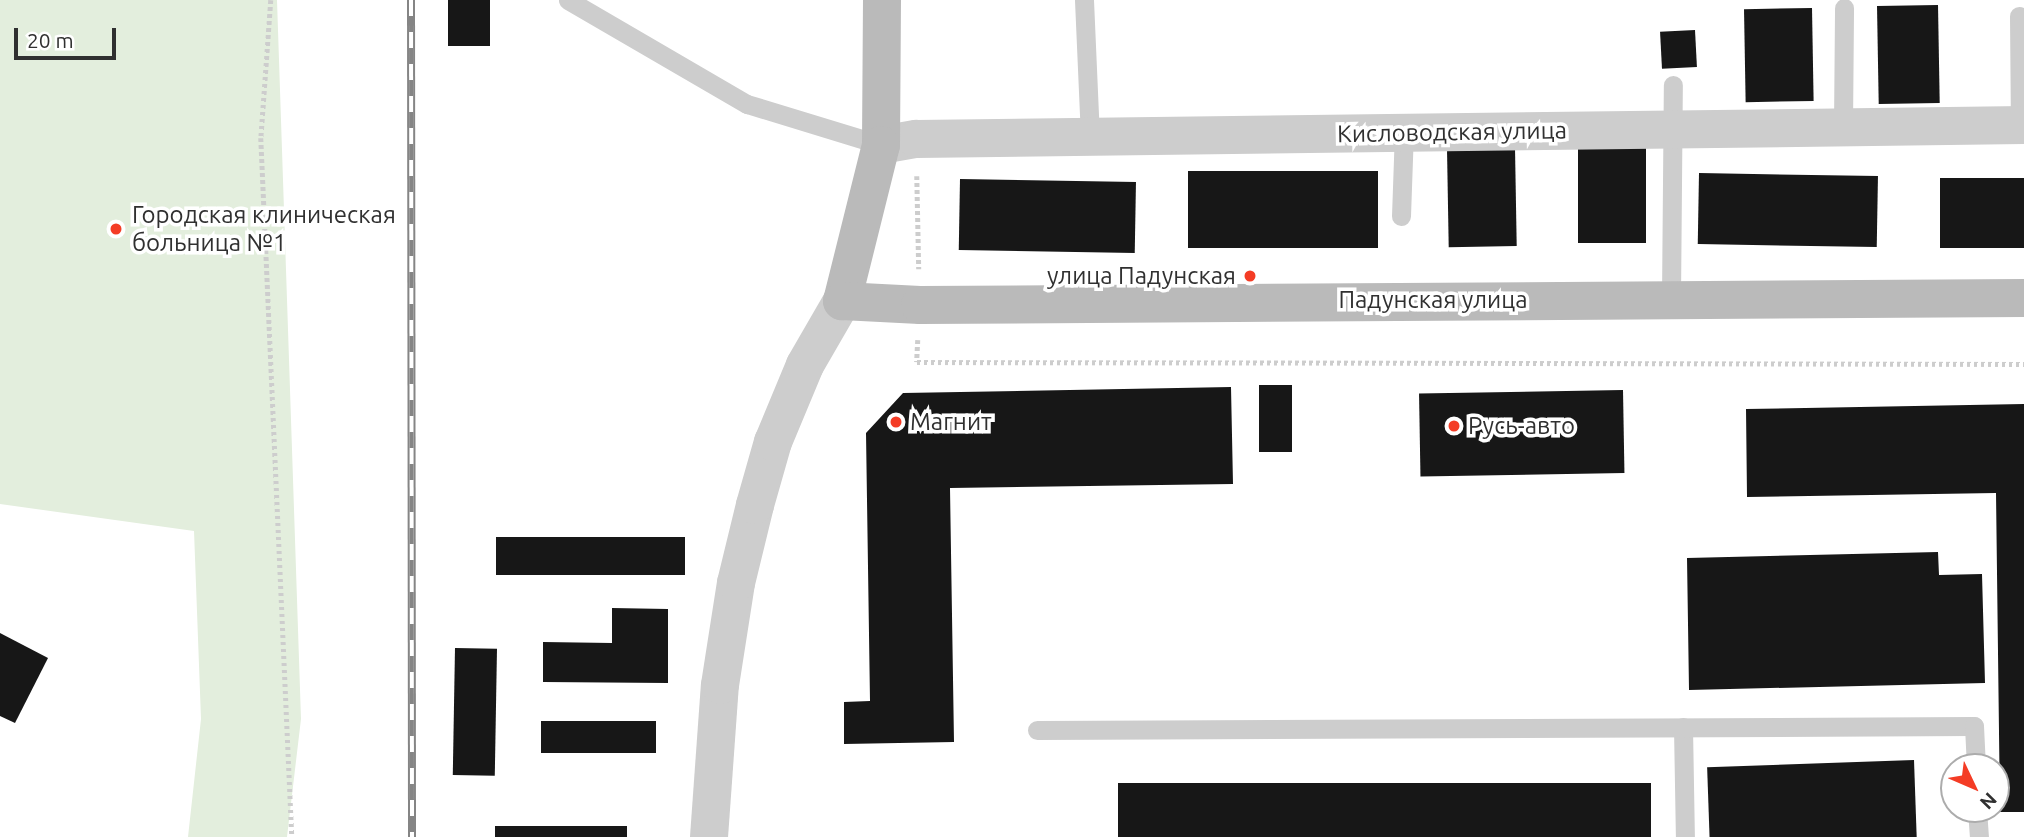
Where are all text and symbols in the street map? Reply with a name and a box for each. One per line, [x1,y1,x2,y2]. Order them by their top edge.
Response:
scale bar [18,14,119,58]
text: 20 m [27,28,74,52]
street label: Кисловодская улица [1337,116,1567,148]
place label: Городская клиническая больница №1 [132,201,396,257]
marker: Городская клиническая больница №1 [106,219,126,239]
place label: улица Падунская [1047,262,1236,290]
marker: улица Падунская [1242,268,1258,284]
street label: Падунская улица [1338,286,1528,314]
place label: Магнит [910,408,992,436]
place label: Русь-авто [1468,412,1575,440]
marker: Магнит [888,414,904,430]
marker: Русь-авто [1446,418,1462,434]
north arrow [1940,753,2010,823]
text: N [1976,788,2002,814]

